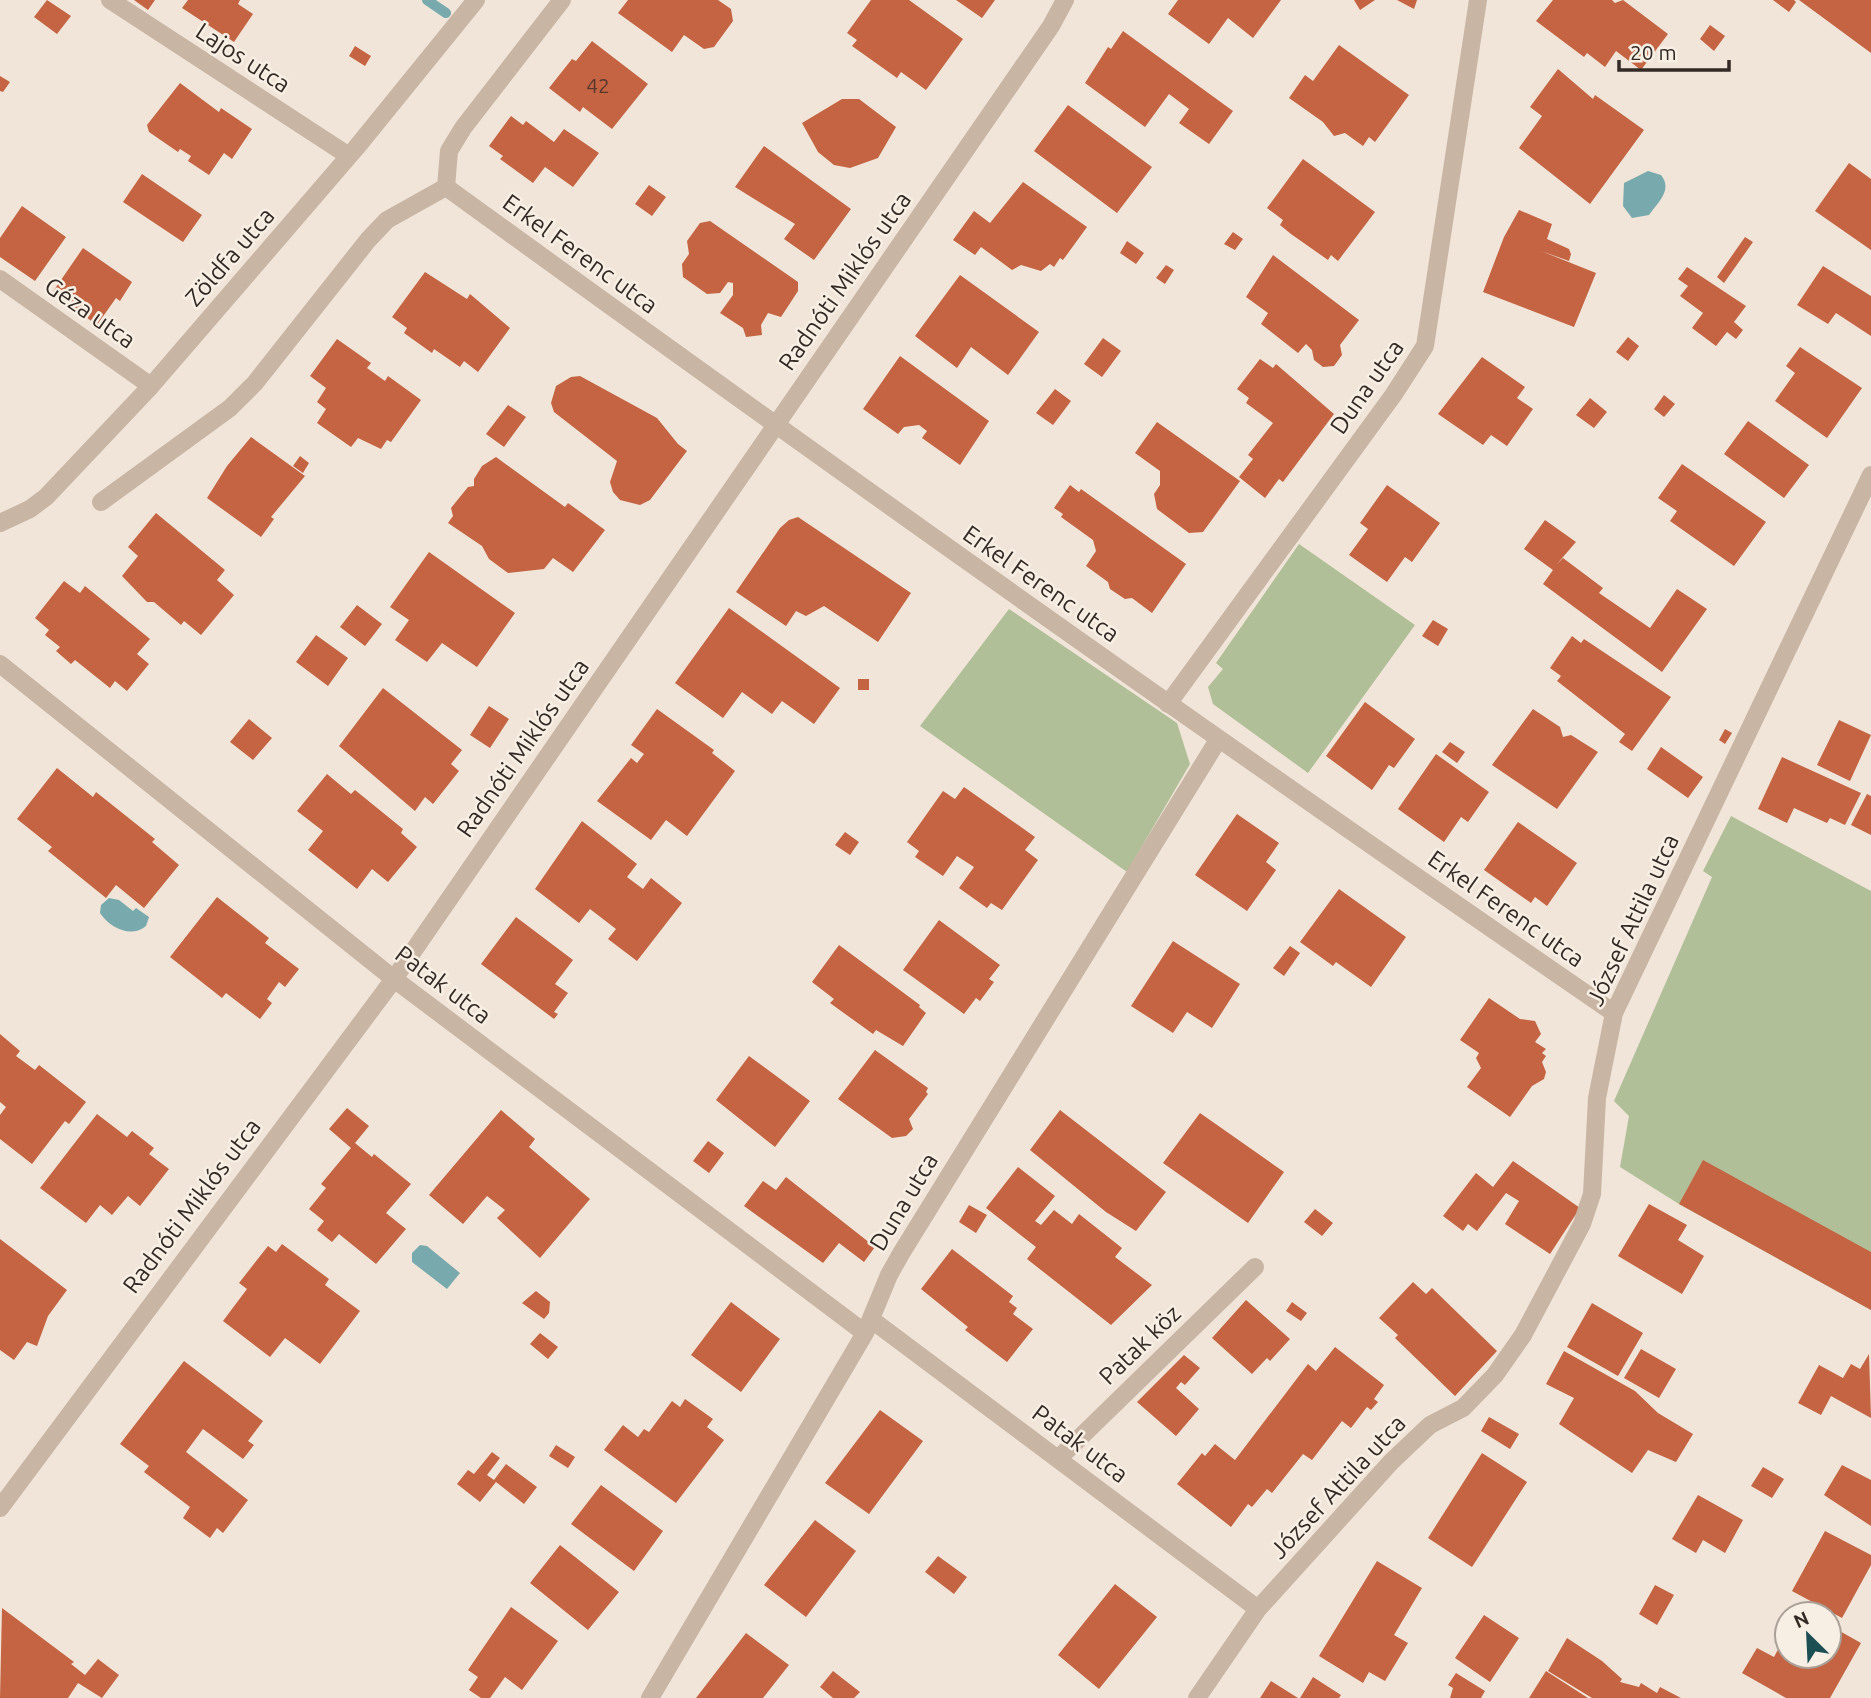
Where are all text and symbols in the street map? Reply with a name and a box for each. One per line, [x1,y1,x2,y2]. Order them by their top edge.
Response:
street label: Lajos utca [191,17,295,98]
scale bar [1619,28,1729,72]
text: 20 m [1630,40,1677,64]
house number: 42 [586,73,610,97]
street label: Radnóti Miklós utca [773,186,916,375]
street label: Erkel Ferenc utca [498,188,663,319]
street label: Zöldfa utca [180,202,280,311]
street label: Géza utca [40,272,141,354]
street label: Duna utca [1324,334,1409,439]
street label: Erkel Ferenc utca [958,520,1125,648]
street label: Radnóti Miklós utca [451,653,594,842]
street label: József Attila utca [1581,830,1684,1010]
street label: Erkel Ferenc utca [1423,845,1590,973]
street label: Patak utca [390,940,496,1029]
street label: Radnóti Miklós utca [117,1113,266,1298]
street label: Duna utca [864,1148,943,1255]
street label: Patak köz [1093,1299,1186,1390]
street label: Patak utca [1027,1399,1133,1488]
street label: József Attila utca [1264,1409,1411,1564]
north arrow [1773,1600,1843,1670]
text: N [1790,1607,1812,1632]

